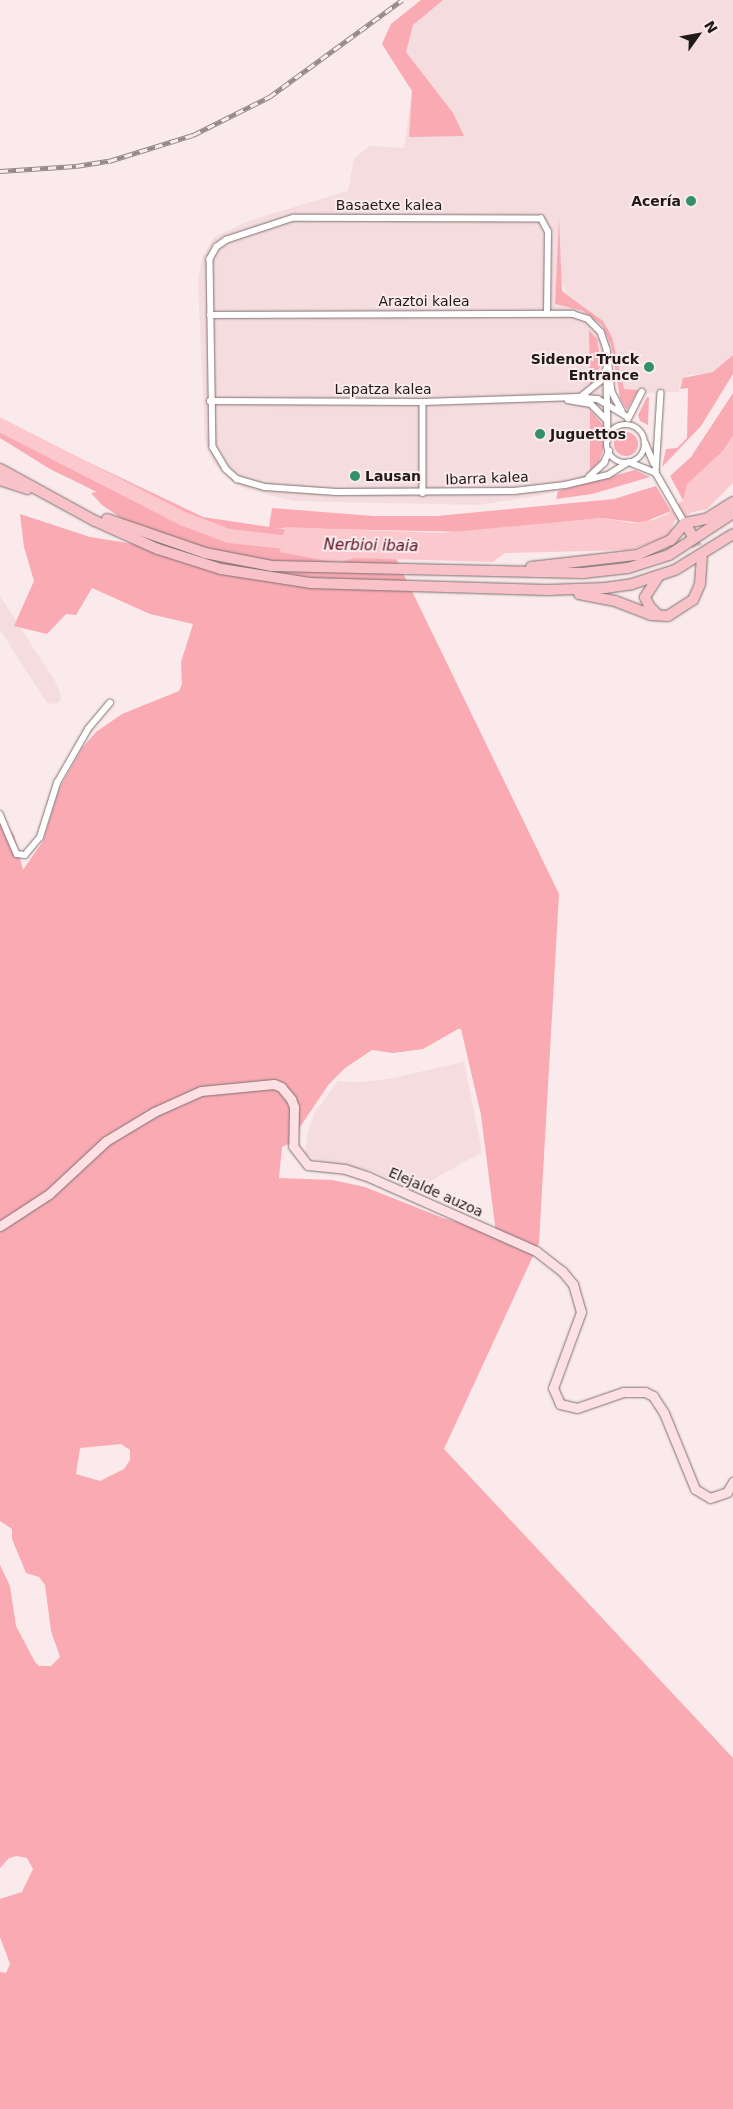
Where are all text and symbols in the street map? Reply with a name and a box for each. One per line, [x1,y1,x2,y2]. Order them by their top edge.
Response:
north arrow [673,10,723,60]
text: N [701,18,721,36]
place label: Acería [631,193,681,209]
marker: Acería [685,195,697,207]
street label: Basaetxe kalea [336,197,442,213]
street label: Araztoi kalea [378,293,470,309]
place label: Sidenor Truck Entrance [531,351,639,384]
marker: Sidenor Truck Entrance [643,361,655,373]
street label: Lapatza kalea [334,381,432,397]
place label: Juguettos [550,426,626,442]
marker: Juguettos [534,428,546,440]
place label: Lausan [365,468,421,484]
street label: Ibarra kalea [445,468,529,488]
marker: Lausan [349,470,361,482]
water label: Nerbioi ibaia [324,536,418,556]
street label: Elejalde auzoa [386,1164,486,1220]

